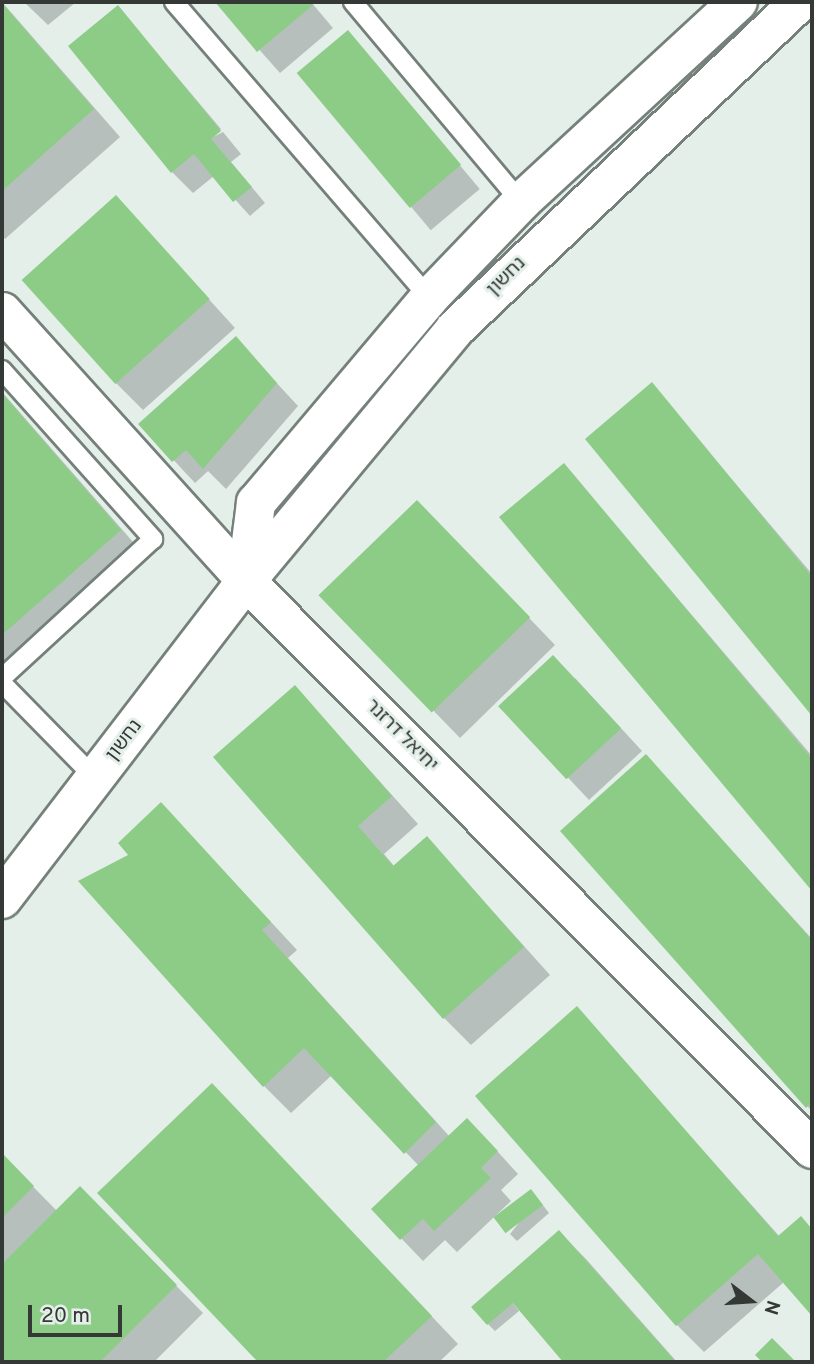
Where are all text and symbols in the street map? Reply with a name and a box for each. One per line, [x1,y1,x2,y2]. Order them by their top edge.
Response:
street label: נחשון [483,253,531,301]
street label: יחיאל דרזנר [360,695,442,777]
street label: נחשון [102,716,148,766]
north arrow [716,1266,786,1336]
scale bar [32,1290,126,1334]
text: N [758,1297,785,1317]
text: 20 m [41,1303,90,1330]

